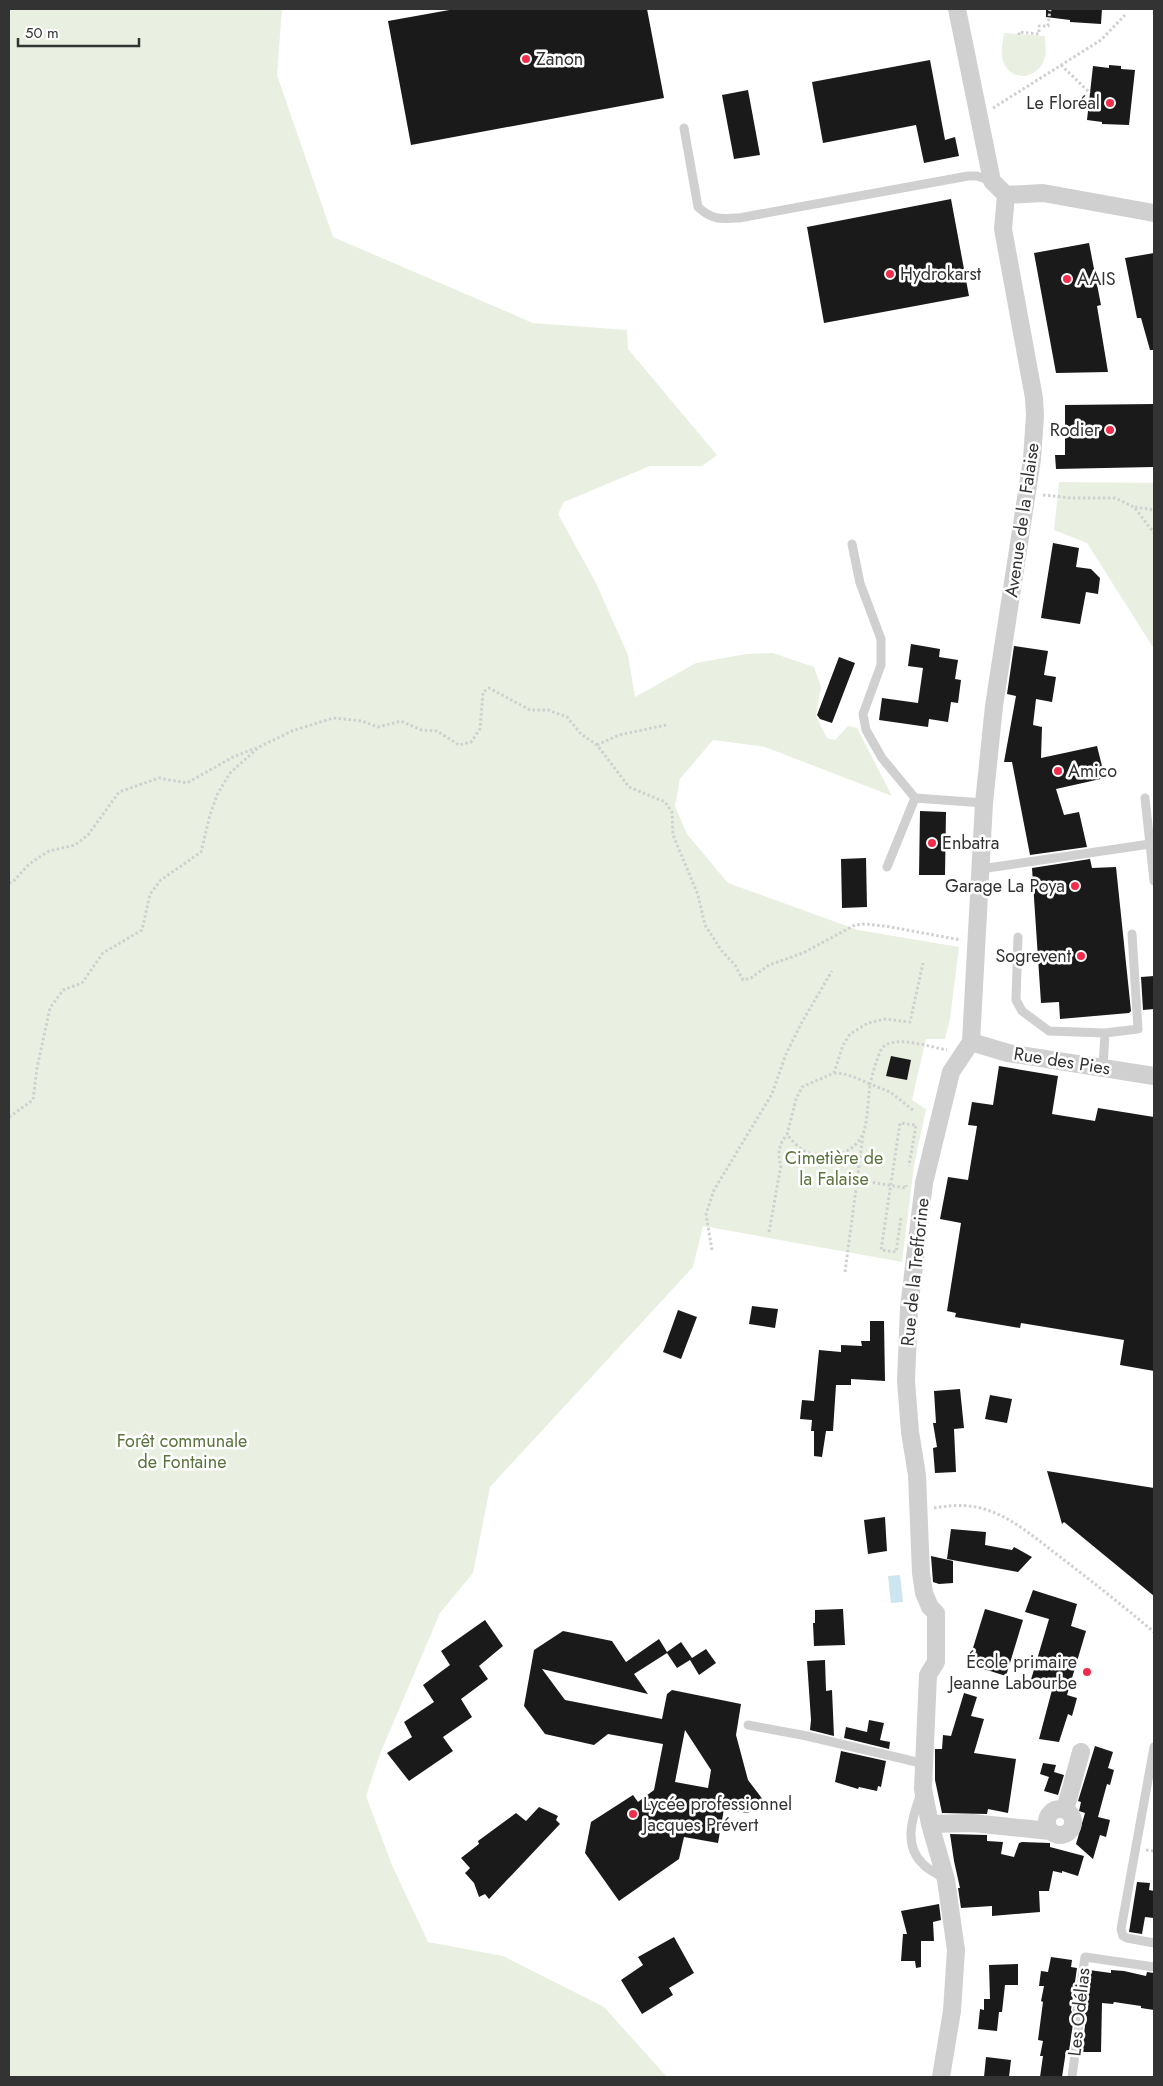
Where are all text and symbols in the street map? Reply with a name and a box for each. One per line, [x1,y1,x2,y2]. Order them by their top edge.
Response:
scale bar [18,15,139,47]
text: 50 m [25,22,59,44]
place label: Zanon [536,46,583,72]
marker: Zanon [520,53,532,65]
place label: Le Floréal [1026,90,1100,116]
marker: Le Floréal [1104,97,1116,109]
place label: Hydrokarst [900,261,982,287]
place label: AAIS [1077,266,1116,292]
marker: Hydrokarst [884,268,896,280]
marker: AAIS [1061,273,1073,285]
place label: Rodier [1050,417,1101,443]
marker: Rodier [1104,424,1116,436]
street label: Avenue de la Falaise [998,441,1046,599]
place label: Amico [1068,758,1117,784]
marker: Amico [1052,765,1064,777]
place label: Enbatra [942,830,999,856]
marker: Enbatra [926,837,938,849]
place label: Garage La Poya [945,873,1065,899]
marker: Garage La Poya [1069,880,1081,892]
place label: Sogrevent [995,943,1072,969]
marker: Sogrevent [1075,950,1087,962]
street label: Rue des Pies [1012,1041,1112,1081]
park label: Cimetière de la Falaise [785,1145,883,1192]
street label: Rue de la Trefforine [894,1196,936,1348]
park label: Forêt communale de Fontaine [117,1428,247,1475]
place label: École primaire Jeanne Labourbe [947,1649,1077,1696]
marker: École primaire Jeanne Labourbe [1081,1666,1093,1678]
place label: Lycée professionnel Jacques Prévert [641,1791,792,1838]
marker: Lycée professionnel Jacques Prévert [627,1808,639,1820]
street label: Les Odélias [1061,1967,1097,2057]

